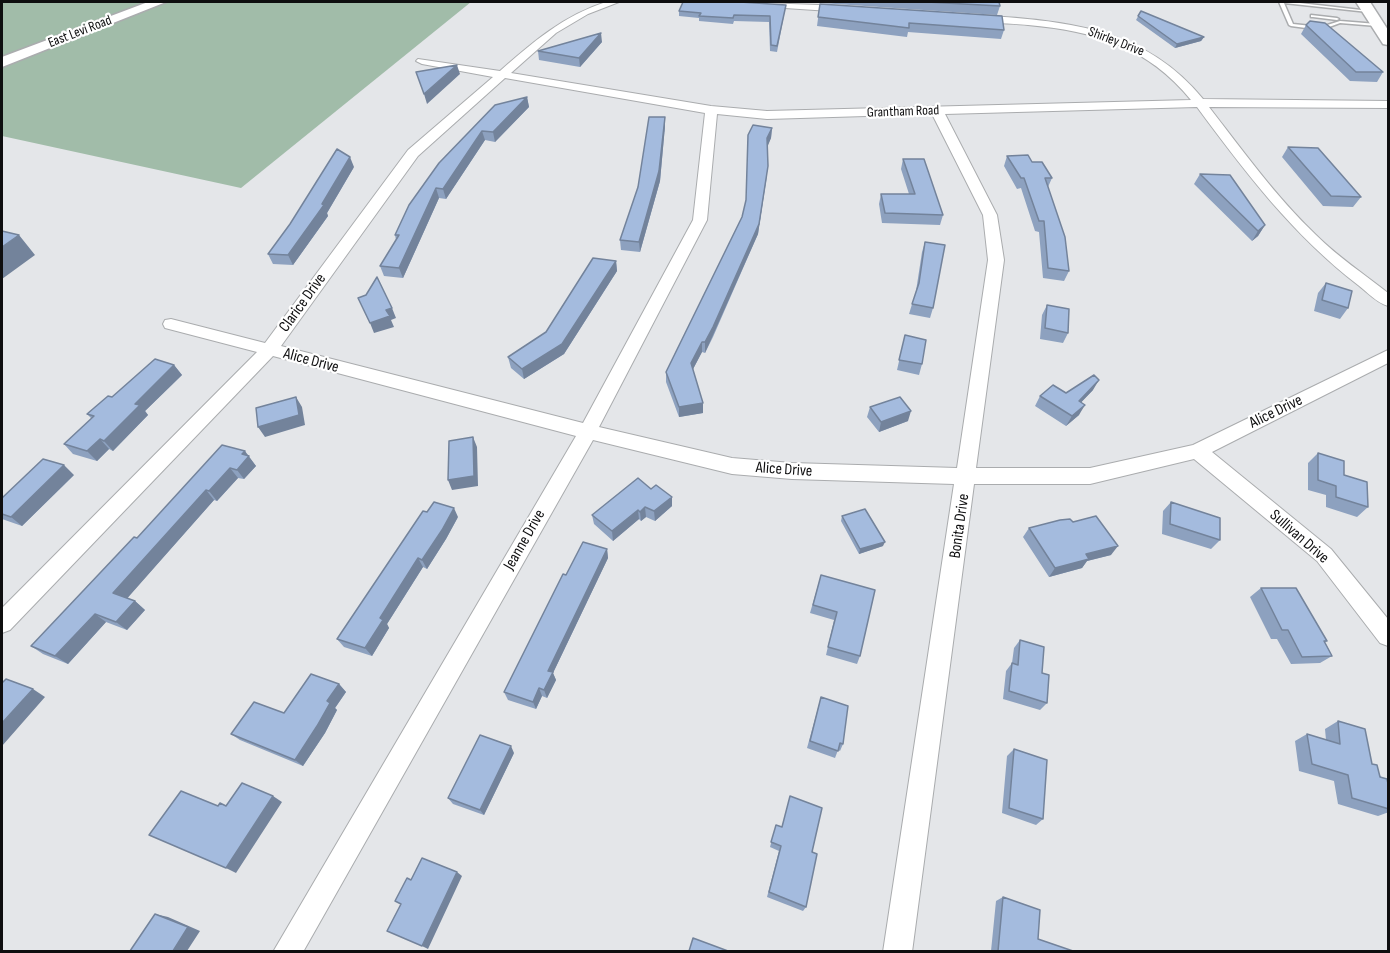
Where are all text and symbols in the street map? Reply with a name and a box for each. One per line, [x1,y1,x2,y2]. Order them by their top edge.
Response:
street label: East Levi Road [46,12,114,52]
street label: Shirley Drive [1086,24,1146,60]
street label: Grantham Road [866,102,940,122]
street label: Clarice Drive [275,270,331,336]
street label: Alice Drive [281,344,341,378]
street label: Alice Drive [1246,391,1306,433]
street label: Alice Drive [755,458,813,482]
street label: Bonita Drive [946,492,974,560]
street label: Jeanne Drive [500,506,550,574]
street label: Sullivan Drive [1265,506,1333,568]

